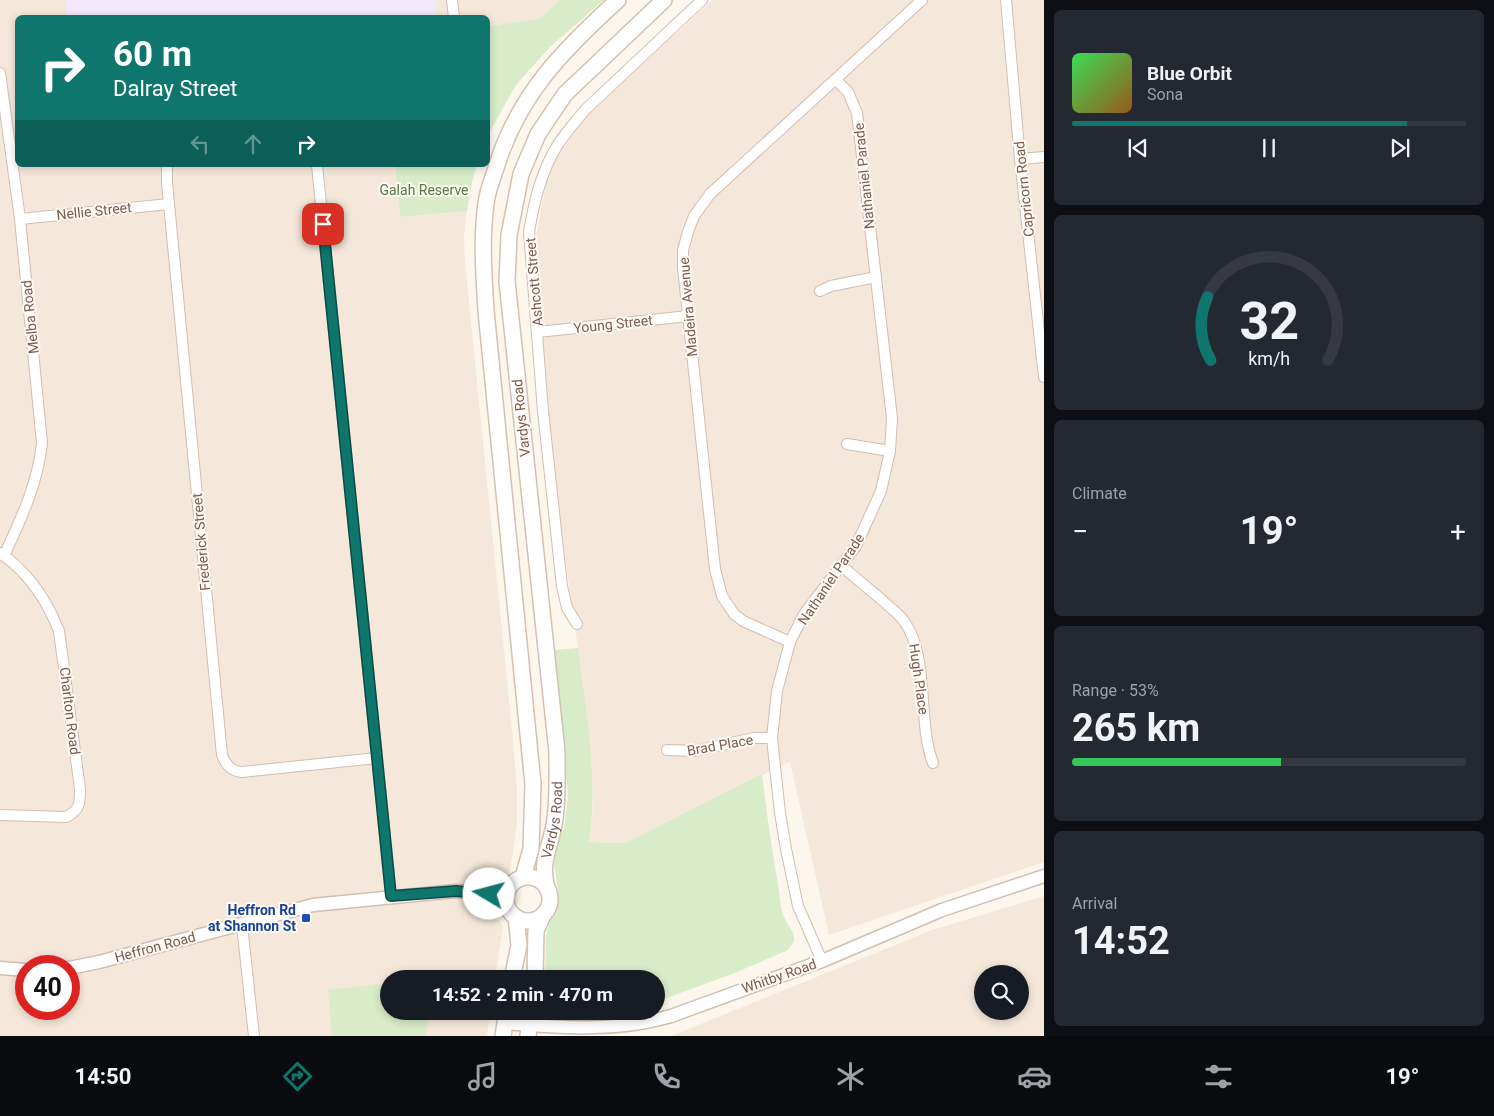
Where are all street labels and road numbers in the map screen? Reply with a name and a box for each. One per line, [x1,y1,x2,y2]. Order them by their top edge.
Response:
street label: Nathaniel Parade [850,122,878,230]
street label: Capricorn Road [1011,140,1037,238]
street label: Nellie Street [56,199,133,223]
street label: Ashcott Street [522,237,546,327]
street label: Madeira Avenue [676,257,700,357]
street label: Melba Road [18,279,42,355]
street label: Young Street [573,312,654,336]
street label: Vardys Road [509,378,533,458]
street label: Frederick Street [189,492,213,591]
street label: Nathaniel Parade [795,530,867,628]
street label: Hugh Place [906,643,932,715]
street label: Charlton Road [57,666,83,756]
street label: Brad Place [686,731,754,759]
street label: Vardys Road [538,781,565,860]
street label: Heffron Road [113,929,197,965]
street label: Whitby Road [739,956,819,996]

